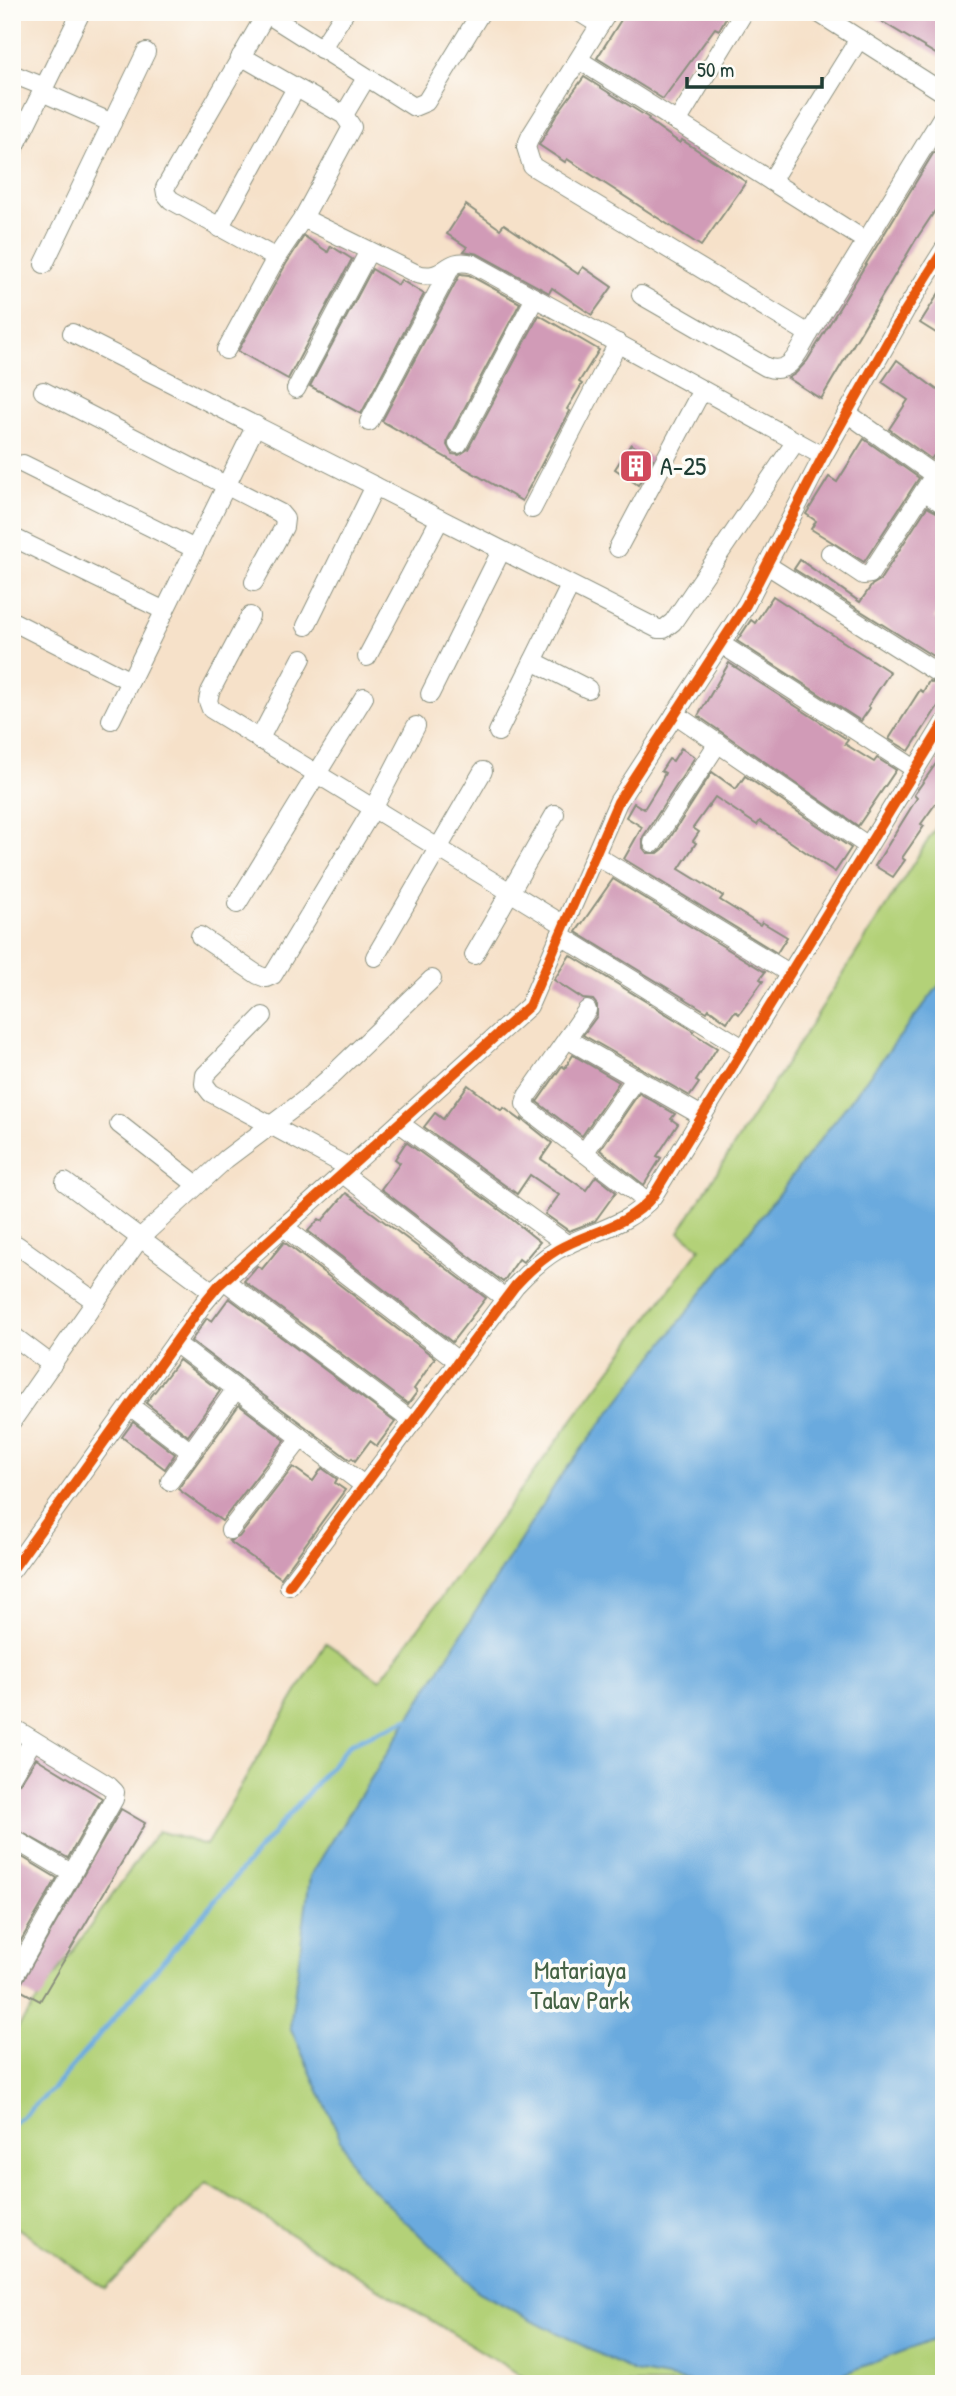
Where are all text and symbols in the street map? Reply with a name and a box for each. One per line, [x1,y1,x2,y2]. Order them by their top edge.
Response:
scale bar [687,46,821,90]
text: 50 m [697,55,734,84]
building icon: A-25 [617,447,655,485]
place label: A-25 [660,448,706,483]
park label: Matariaya Talav Park [530,1952,630,2017]

